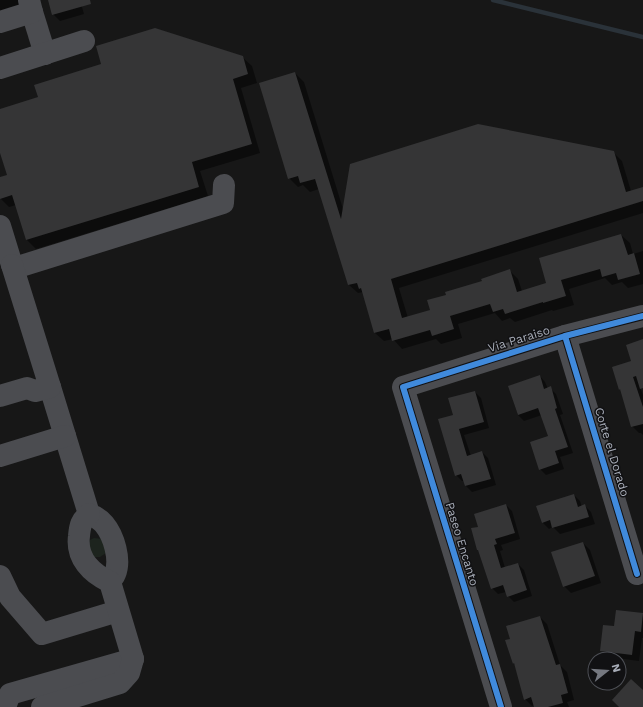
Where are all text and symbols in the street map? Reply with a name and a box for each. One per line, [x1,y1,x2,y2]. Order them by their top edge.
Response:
street label: Via Paraiso [486,323,552,355]
street label: Corte el Dorado [592,406,632,498]
street label: Paseo Encanto [443,500,481,588]
north arrow [587,651,627,691]
text: N [609,662,623,674]

